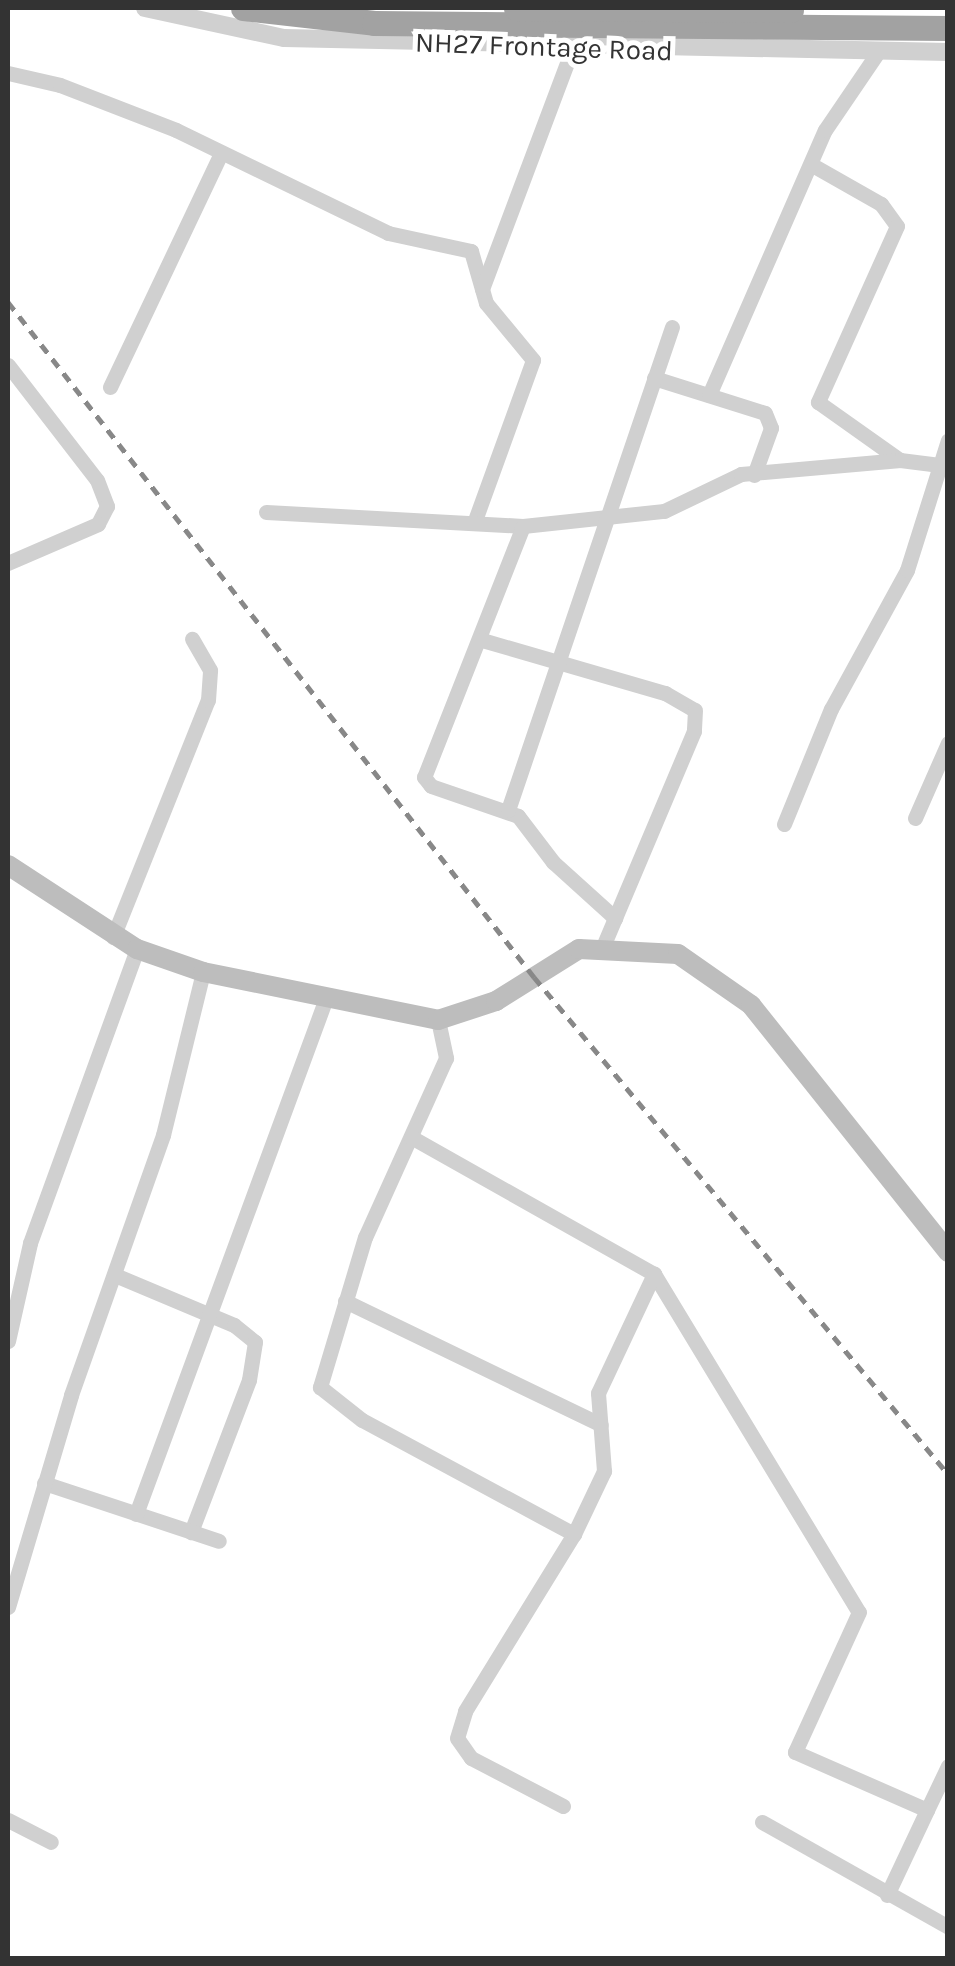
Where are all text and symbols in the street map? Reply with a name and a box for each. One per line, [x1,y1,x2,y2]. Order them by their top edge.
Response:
street label: NH27 Frontage Road [414,26,674,68]

